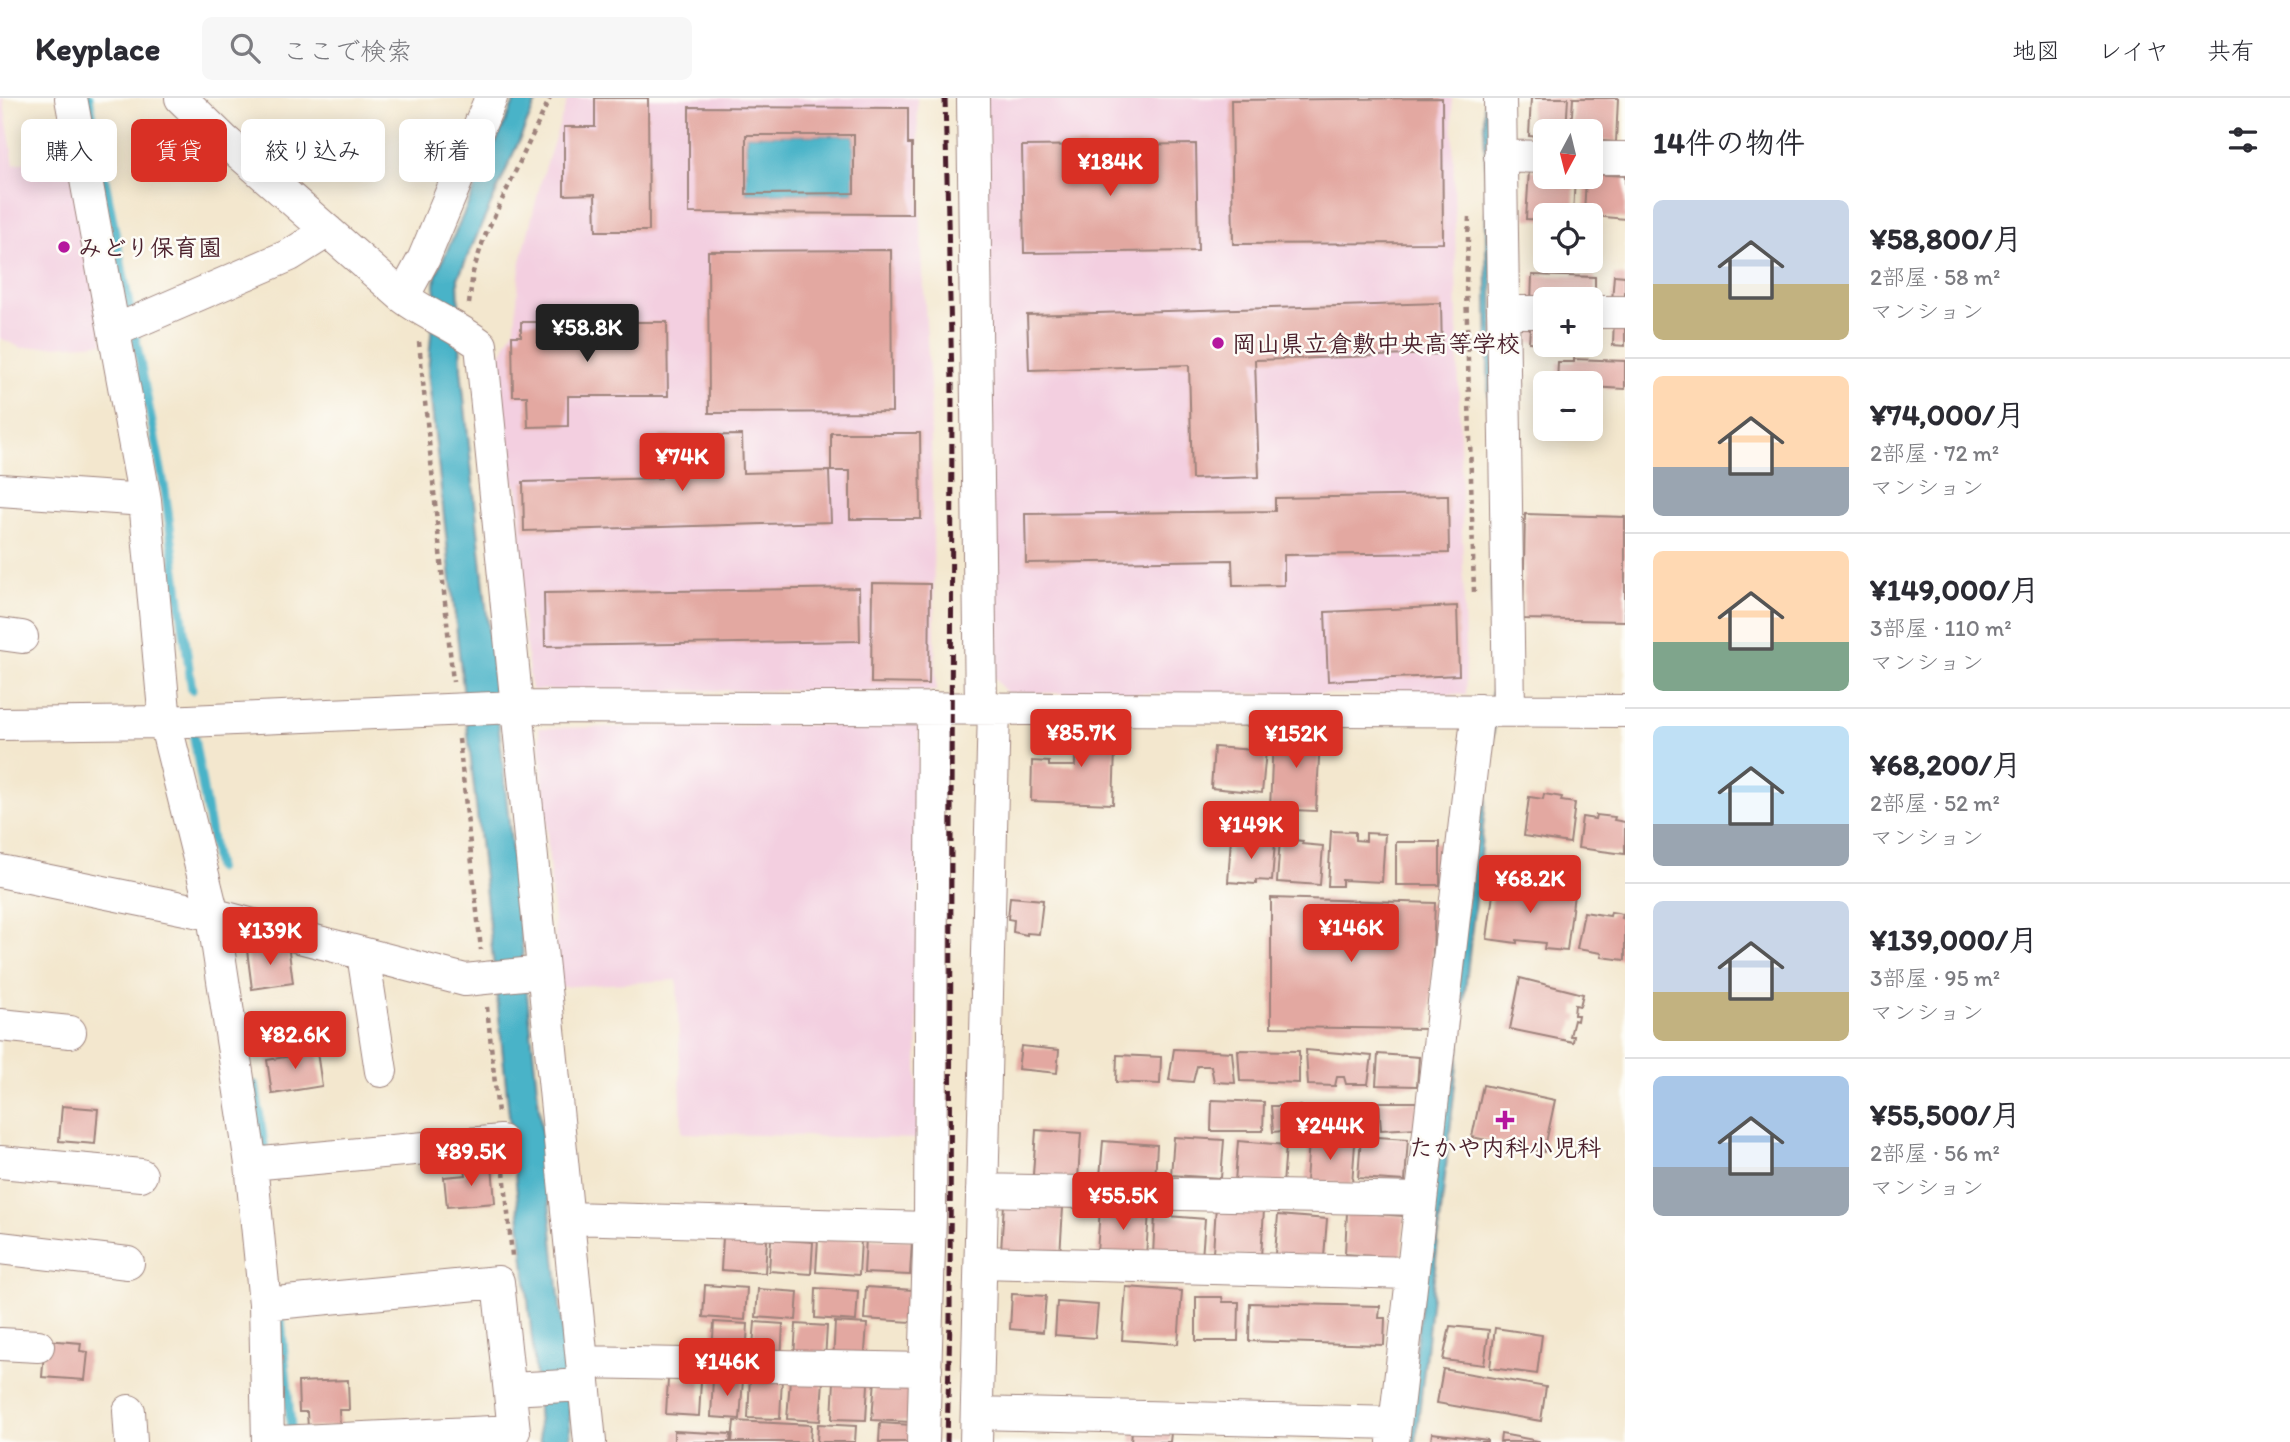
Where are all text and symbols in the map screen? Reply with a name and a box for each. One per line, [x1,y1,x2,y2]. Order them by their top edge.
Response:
search box [202,17,692,80]
text: Keyplace [35,29,160,68]
icon: search [226,29,264,67]
text: ここで検索 [282,35,412,67]
text: 地図 [2012,36,2060,65]
text: レイヤ [2098,36,2169,65]
text: 共有 [2207,36,2255,65]
chip: 購入 [21,119,117,182]
chip: 賃貸 [131,119,227,182]
chip: 絞り込み [241,119,385,182]
chip: 新着 [399,119,495,182]
north arrow [1533,119,1603,189]
map controls [1533,119,1603,441]
icon: filters [2224,121,2262,159]
text: 14件の物件 [1653,124,1805,161]
pin: ¥184K [1061,139,1159,198]
text: ¥184K [1078,147,1142,175]
button: locate [1533,203,1603,273]
text: ¥58,800/月 [1870,220,2022,257]
icon: home [1709,228,1793,312]
place label: みどり保育園 [78,233,222,262]
marker: みどり保育園 [56,239,72,255]
text: 2部屋 · 58 m² [1870,263,2000,291]
button: + [1533,287,1603,357]
text: マンション [1870,297,1984,325]
pin: ¥58.8K [530,304,644,364]
text: ¥58.8K [552,313,622,341]
place label: 岡山県立倉敷中央高等学校 [1232,329,1520,358]
marker: 岡山県立倉敷中央高等学校 [1210,335,1226,351]
button: − [1533,371,1603,441]
text: ¥74,000/月 [1870,396,2025,433]
icon: home [1709,404,1793,488]
pin: ¥74K [641,434,723,493]
text: 2部屋 · 72 m² [1870,439,1999,467]
text: ¥74K [656,442,708,470]
text: マンション [1870,473,1984,501]
text: ¥149,000/月 [1870,571,2040,608]
icon: home [1709,579,1793,663]
text: 3部屋 · 110 m² [1870,614,2012,642]
text: マンション [1870,648,1984,676]
pin: ¥85.7K [1024,710,1138,769]
pin: ¥152K [1247,710,1345,770]
text: ¥85.7K [1046,718,1116,746]
text: ¥152K [1265,719,1327,747]
text: ¥68,200/月 [1870,746,2022,783]
icon: home [1709,754,1793,838]
text: 2部屋 · 52 m² [1870,789,2000,817]
pin: ¥149K [1202,802,1300,861]
text: ¥149K [1219,810,1283,838]
text: マンション [1870,823,1984,851]
pin: ¥68.2K [1473,856,1587,915]
text: ¥68.2K [1495,864,1565,892]
pin: ¥146K [1302,904,1400,964]
pin: ¥139K [221,908,319,967]
text: ¥146K [1319,913,1383,941]
text: ¥139K [239,916,301,944]
text: ¥139,000/月 [1870,921,2038,958]
icon: home [1709,929,1793,1013]
text: 3部屋 · 95 m² [1870,964,2000,992]
text: マンション [1870,998,1984,1026]
pin: ¥82.6K [238,1012,352,1071]
text: ¥82.6K [260,1020,330,1048]
text: ¥55,500/月 [1870,1096,2021,1133]
pin: ¥244K [1281,1102,1379,1162]
icon: home [1709,1104,1793,1188]
marker: たかや内科小児科 [1495,1110,1515,1130]
text: ¥244K [1296,1111,1364,1139]
pin: ¥89.5K [414,1128,528,1188]
place label: たかや内科小児科 [1409,1133,1601,1162]
text: ¥89.5K [436,1137,506,1165]
text: 2部屋 · 56 m² [1870,1139,2000,1167]
pin: ¥55.5K [1066,1172,1180,1232]
text: マンション [1870,1173,1984,1201]
text: ¥55.5K [1088,1181,1158,1209]
pin: ¥146K [678,1338,776,1398]
text: ¥146K [695,1347,759,1375]

